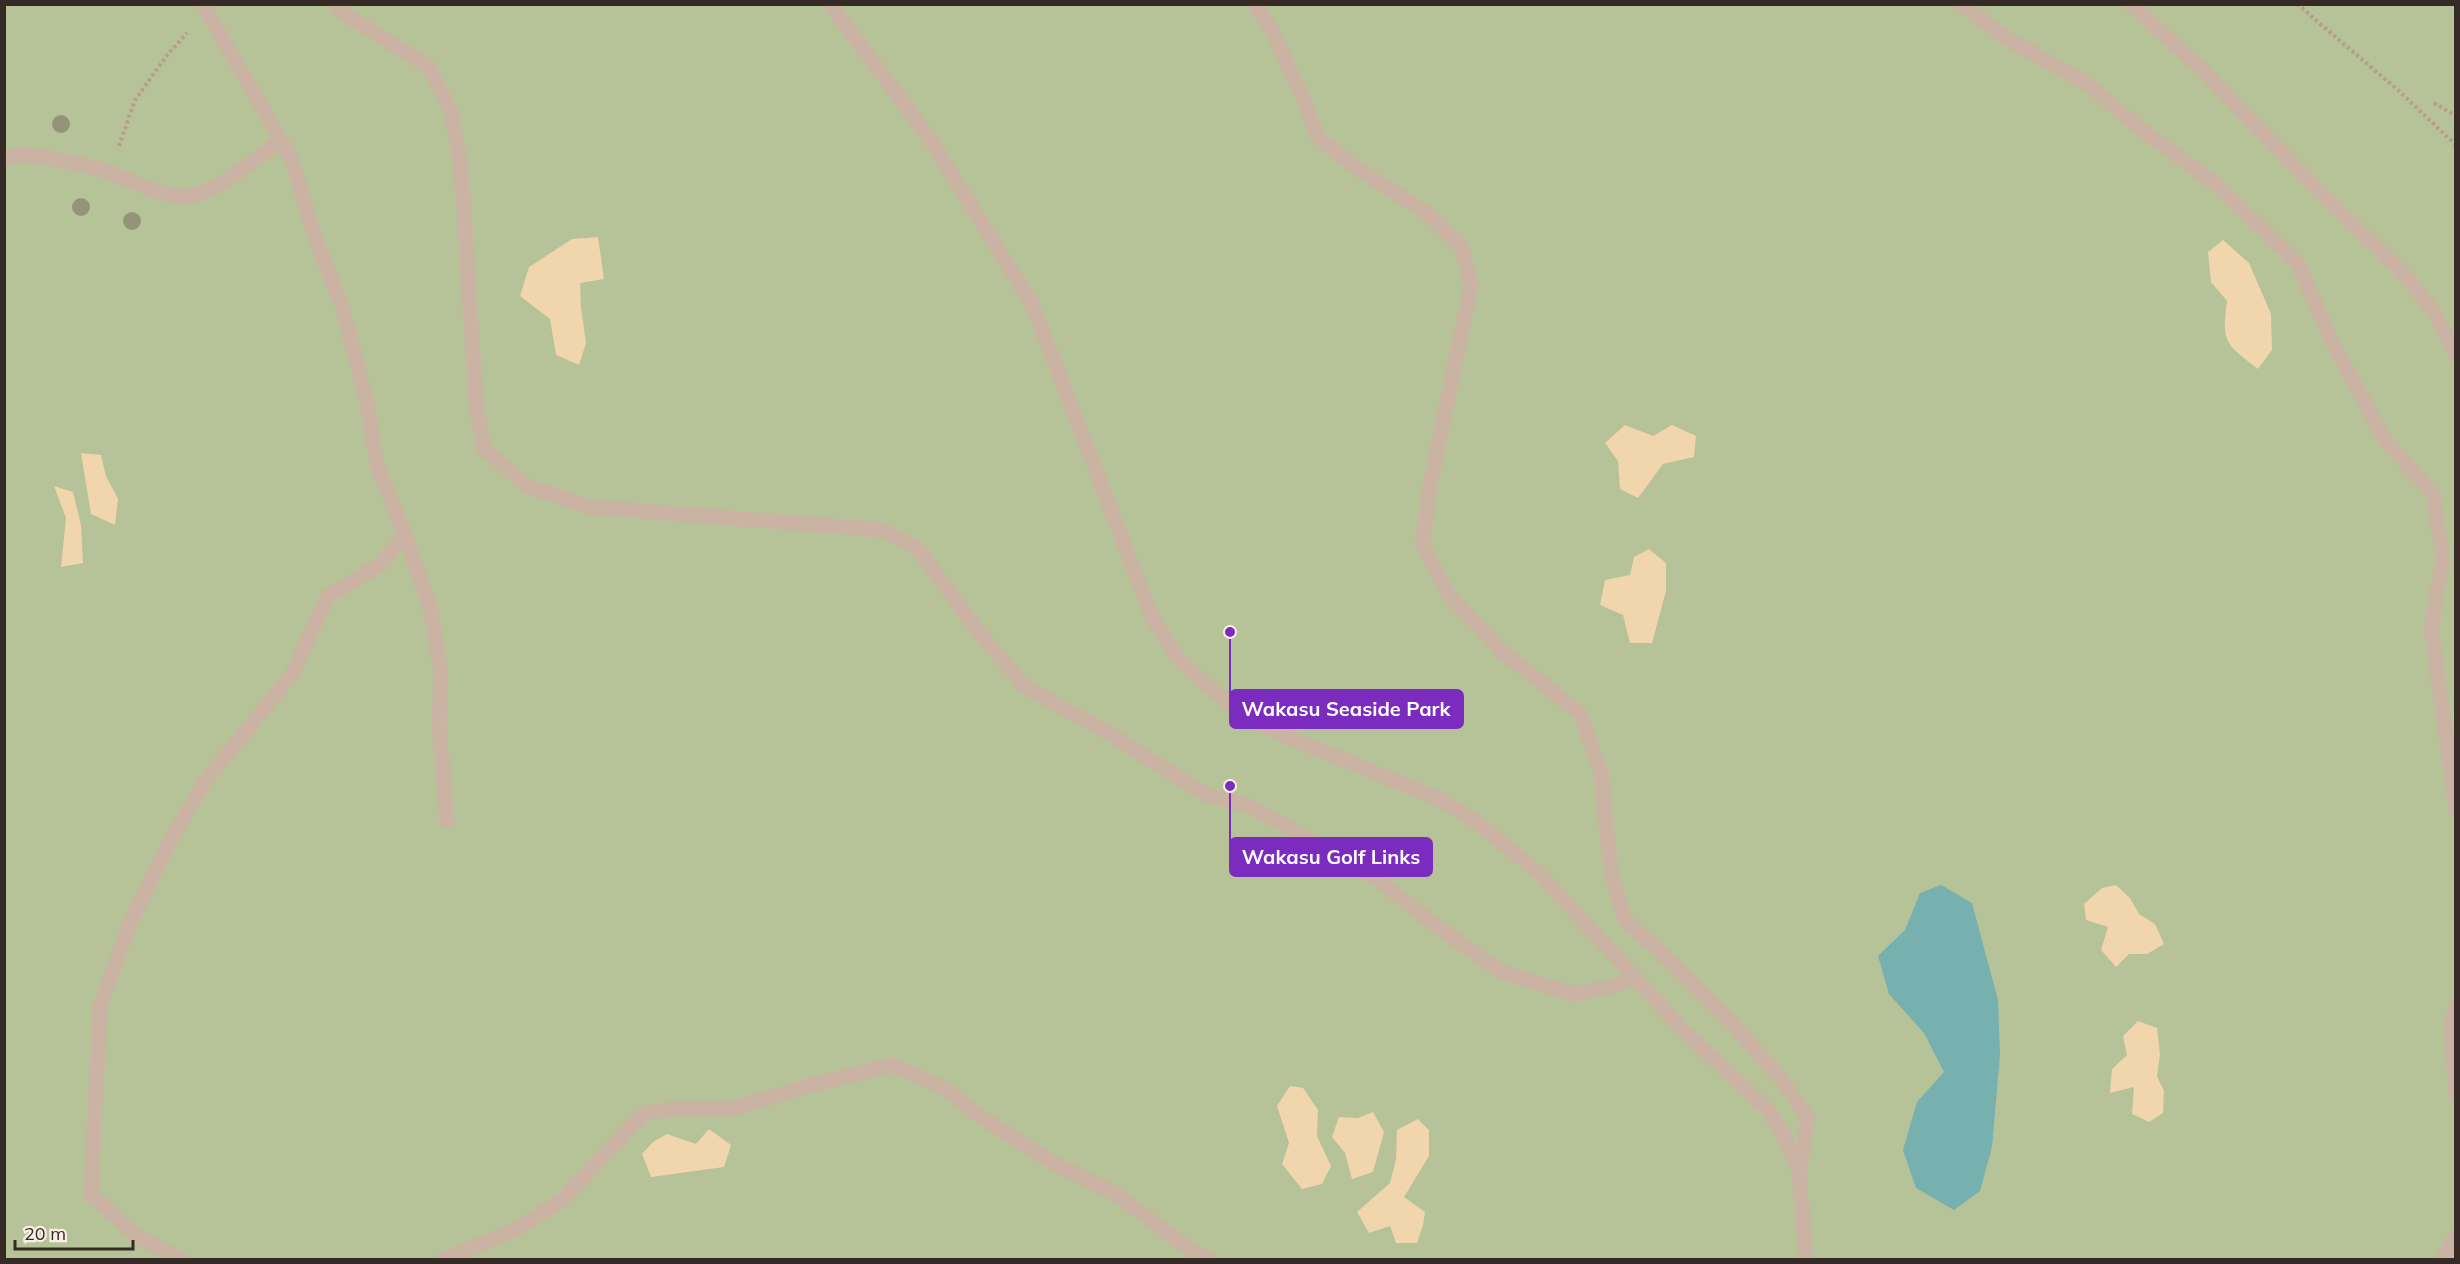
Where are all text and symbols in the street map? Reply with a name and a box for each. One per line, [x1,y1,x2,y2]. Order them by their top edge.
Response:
callout: Wakasu Seaside Park [1230,690,1463,728]
text: Wakasu Seaside Park [1242,696,1451,721]
callout: Wakasu Golf Links [1230,838,1432,876]
text: Wakasu Golf Links [1242,844,1420,869]
scale bar [15,1213,134,1251]
text: 20 m [24,1222,66,1245]

